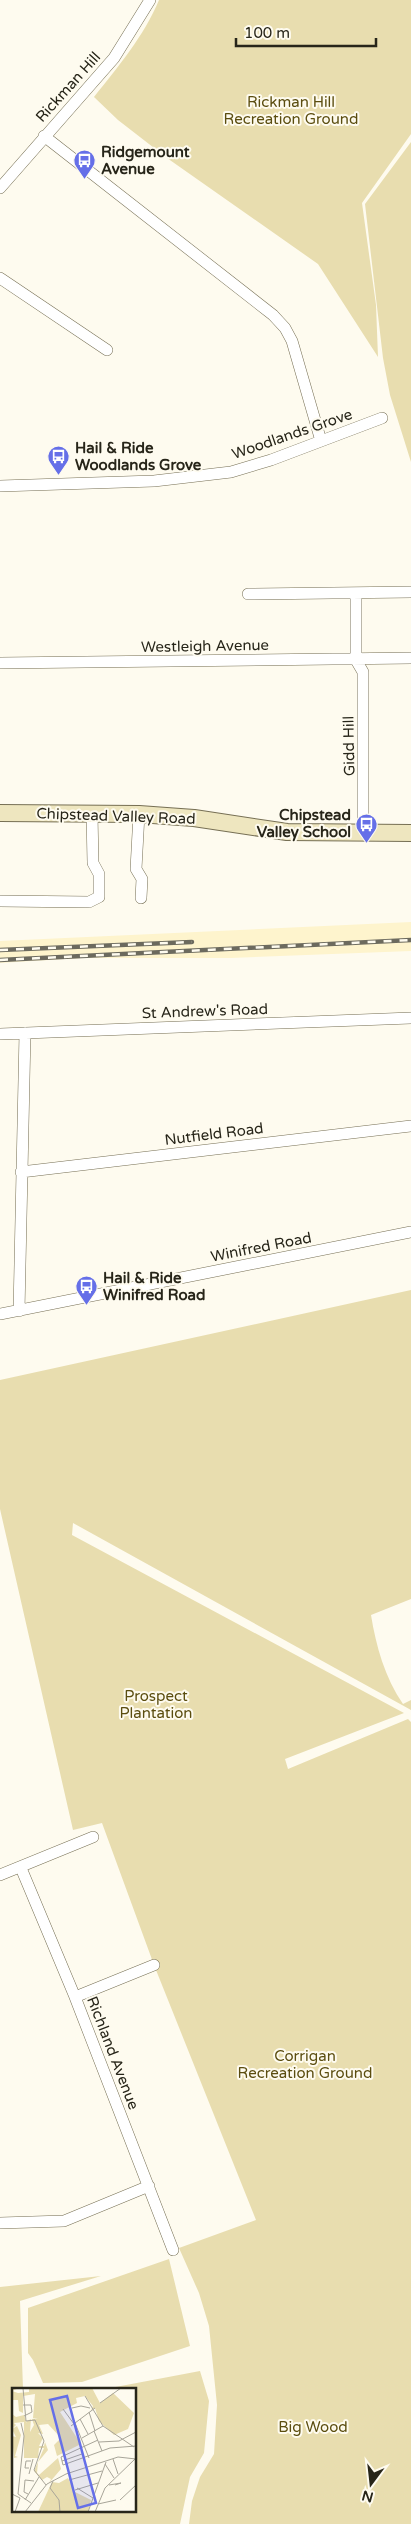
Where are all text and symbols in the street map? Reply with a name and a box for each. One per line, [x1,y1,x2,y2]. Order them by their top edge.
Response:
scale bar [236,15,376,47]
text: 100 m [244,24,290,42]
street label: Rickman Hill [32,48,104,126]
park label: Rickman Hill Recreation Ground [224,93,358,128]
place label: Ridgemount Avenue [101,143,190,178]
bus stop icon: Ridgemount Avenue [73,149,97,180]
street label: Woodlands Grove [229,405,355,463]
place label: Hail & Ride Woodlands Grove [75,439,202,474]
bus stop icon: Hail & Ride Woodlands Grove [47,445,71,476]
street label: Westleigh Avenue [141,636,269,656]
street label: Gidd Hill [339,716,359,776]
street label: Chipstead Valley Road [36,804,196,828]
place label: Chipstead Valley School [257,806,351,842]
bus stop icon: Chipstead Valley School [355,812,379,843]
street label: St Andrew's Road [142,1000,268,1022]
street label: Nutfield Road [163,1119,265,1149]
street label: Winifred Road [209,1228,313,1266]
place label: Hail & Ride Winifred Road [103,1269,205,1304]
bus stop icon: Hail & Ride Winifred Road [75,1275,99,1306]
park label: Prospect Plantation [120,1687,192,1722]
street label: Richland Avenue [83,1994,143,2112]
park label: Corrigan Recreation Ground [238,2047,372,2082]
inset map [12,2388,136,2512]
park label: Big Wood [278,2418,348,2436]
north arrow [346,2459,396,2509]
text: N [360,2486,375,2506]

